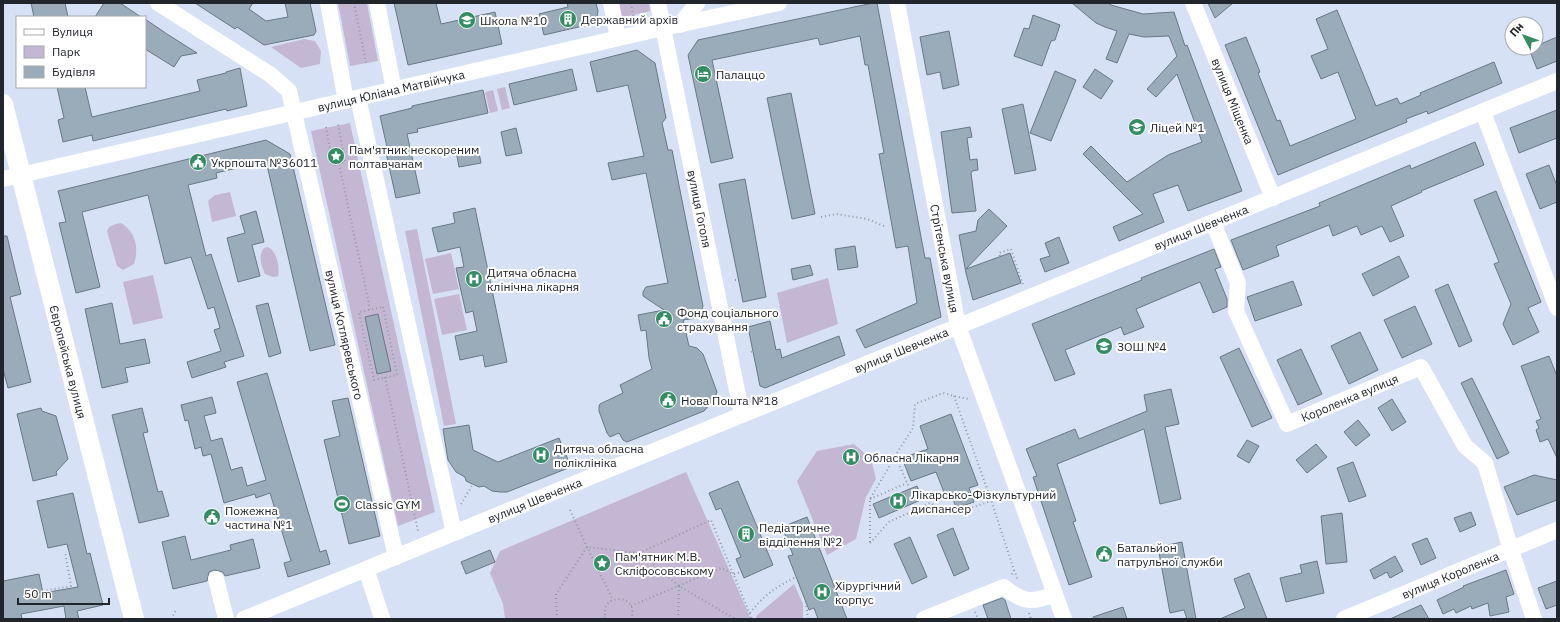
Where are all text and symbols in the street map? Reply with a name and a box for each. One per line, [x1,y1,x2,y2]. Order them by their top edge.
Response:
building icon: Державний архів [558,9,578,29]
school or university icon: Школа №10 [457,10,477,30]
place label: Державний архів [581,12,678,27]
place label: Школа №10 [480,13,547,28]
legend [16,16,146,88]
north arrow [1504,16,1544,56]
text: Пн [1506,19,1527,40]
text: Вулиця [52,24,93,39]
text: Парк [52,44,81,59]
street label: вулиця Міщенка [1209,56,1258,147]
text: Будівля [52,64,95,79]
hotel icon: Палаццо [693,64,713,84]
street label: вулиця Юліана Матвійчука [316,66,467,114]
place label: Палаццо [716,67,765,82]
school or university icon: Ліцей №1 [1127,117,1147,137]
place label: Ліцей №1 [1150,120,1204,135]
place label: Пам'ятник нескореним полтавчанам [349,142,479,171]
place icon: Пам'ятник нескореним полтавчанам [326,146,346,166]
public building icon: Укрпошта №36011 [188,152,208,172]
place label: Укрпошта №36011 [211,155,318,170]
street label: вулиця Гоголя [685,168,715,249]
street label: вулиця Шевченка [1151,201,1251,253]
street label: Стрітенська вулиця [928,203,963,314]
place label: Дитяча обласна клінічна лікарня [487,265,579,294]
street label: вулиця Котляревського [323,268,367,401]
hospital icon: Дитяча обласна клінічна лікарня [464,269,484,289]
street label: Європейська вулиця [47,304,90,420]
place label: Фонд соціального страхування [677,305,779,334]
public building icon: Фонд соціального страхування [654,309,674,329]
street label: вулиця Шевченка [852,324,951,376]
school or university icon: ЗОШ №4 [1094,336,1114,356]
place label: ЗОШ №4 [1117,339,1166,354]
street label: Короленка вулиця [1299,370,1400,425]
public building icon: Нова Пошта №18 [658,390,678,410]
place label: Нова Пошта №18 [681,393,778,408]
place label: Дитяча обласна поліклініка [554,441,644,470]
hospital icon: Дитяча обласна поліклініка [531,445,551,465]
hospital icon: Обласна Лікарня [841,447,861,467]
place label: Обласна Лікарня [864,450,959,465]
street label: вулиця Шевченка [485,474,584,526]
place label: Лікарсько-Фізкультурний диспансер [911,487,1056,516]
hospital icon: Лікарсько-Фізкультурний диспансер [888,491,908,511]
sports icon: Classic GYM [332,494,352,514]
place label: Classic GYM [355,497,420,512]
place label: Пожежна частина №1 [225,503,293,532]
public building icon: Пожежна частина №1 [202,507,222,527]
place label: Педіатричне відділення №2 [759,520,843,549]
building icon: Педіатричне відділення №2 [736,524,756,544]
place label: Батальйон патрульної служби [1117,540,1223,569]
public building icon: Батальйон патрульної служби [1094,544,1114,564]
street label: вулиця Короленка [1399,547,1502,602]
place label: Пам'ятник М.В. Скліфосовському [615,549,714,578]
place icon: Пам'ятник М.В. Скліфосовському [592,553,612,573]
place label: Хірургічний корпус [835,578,901,607]
scale bar [18,580,109,606]
hospital icon: Хірургічний корпус [812,582,832,602]
text: 50 m [24,586,52,601]

